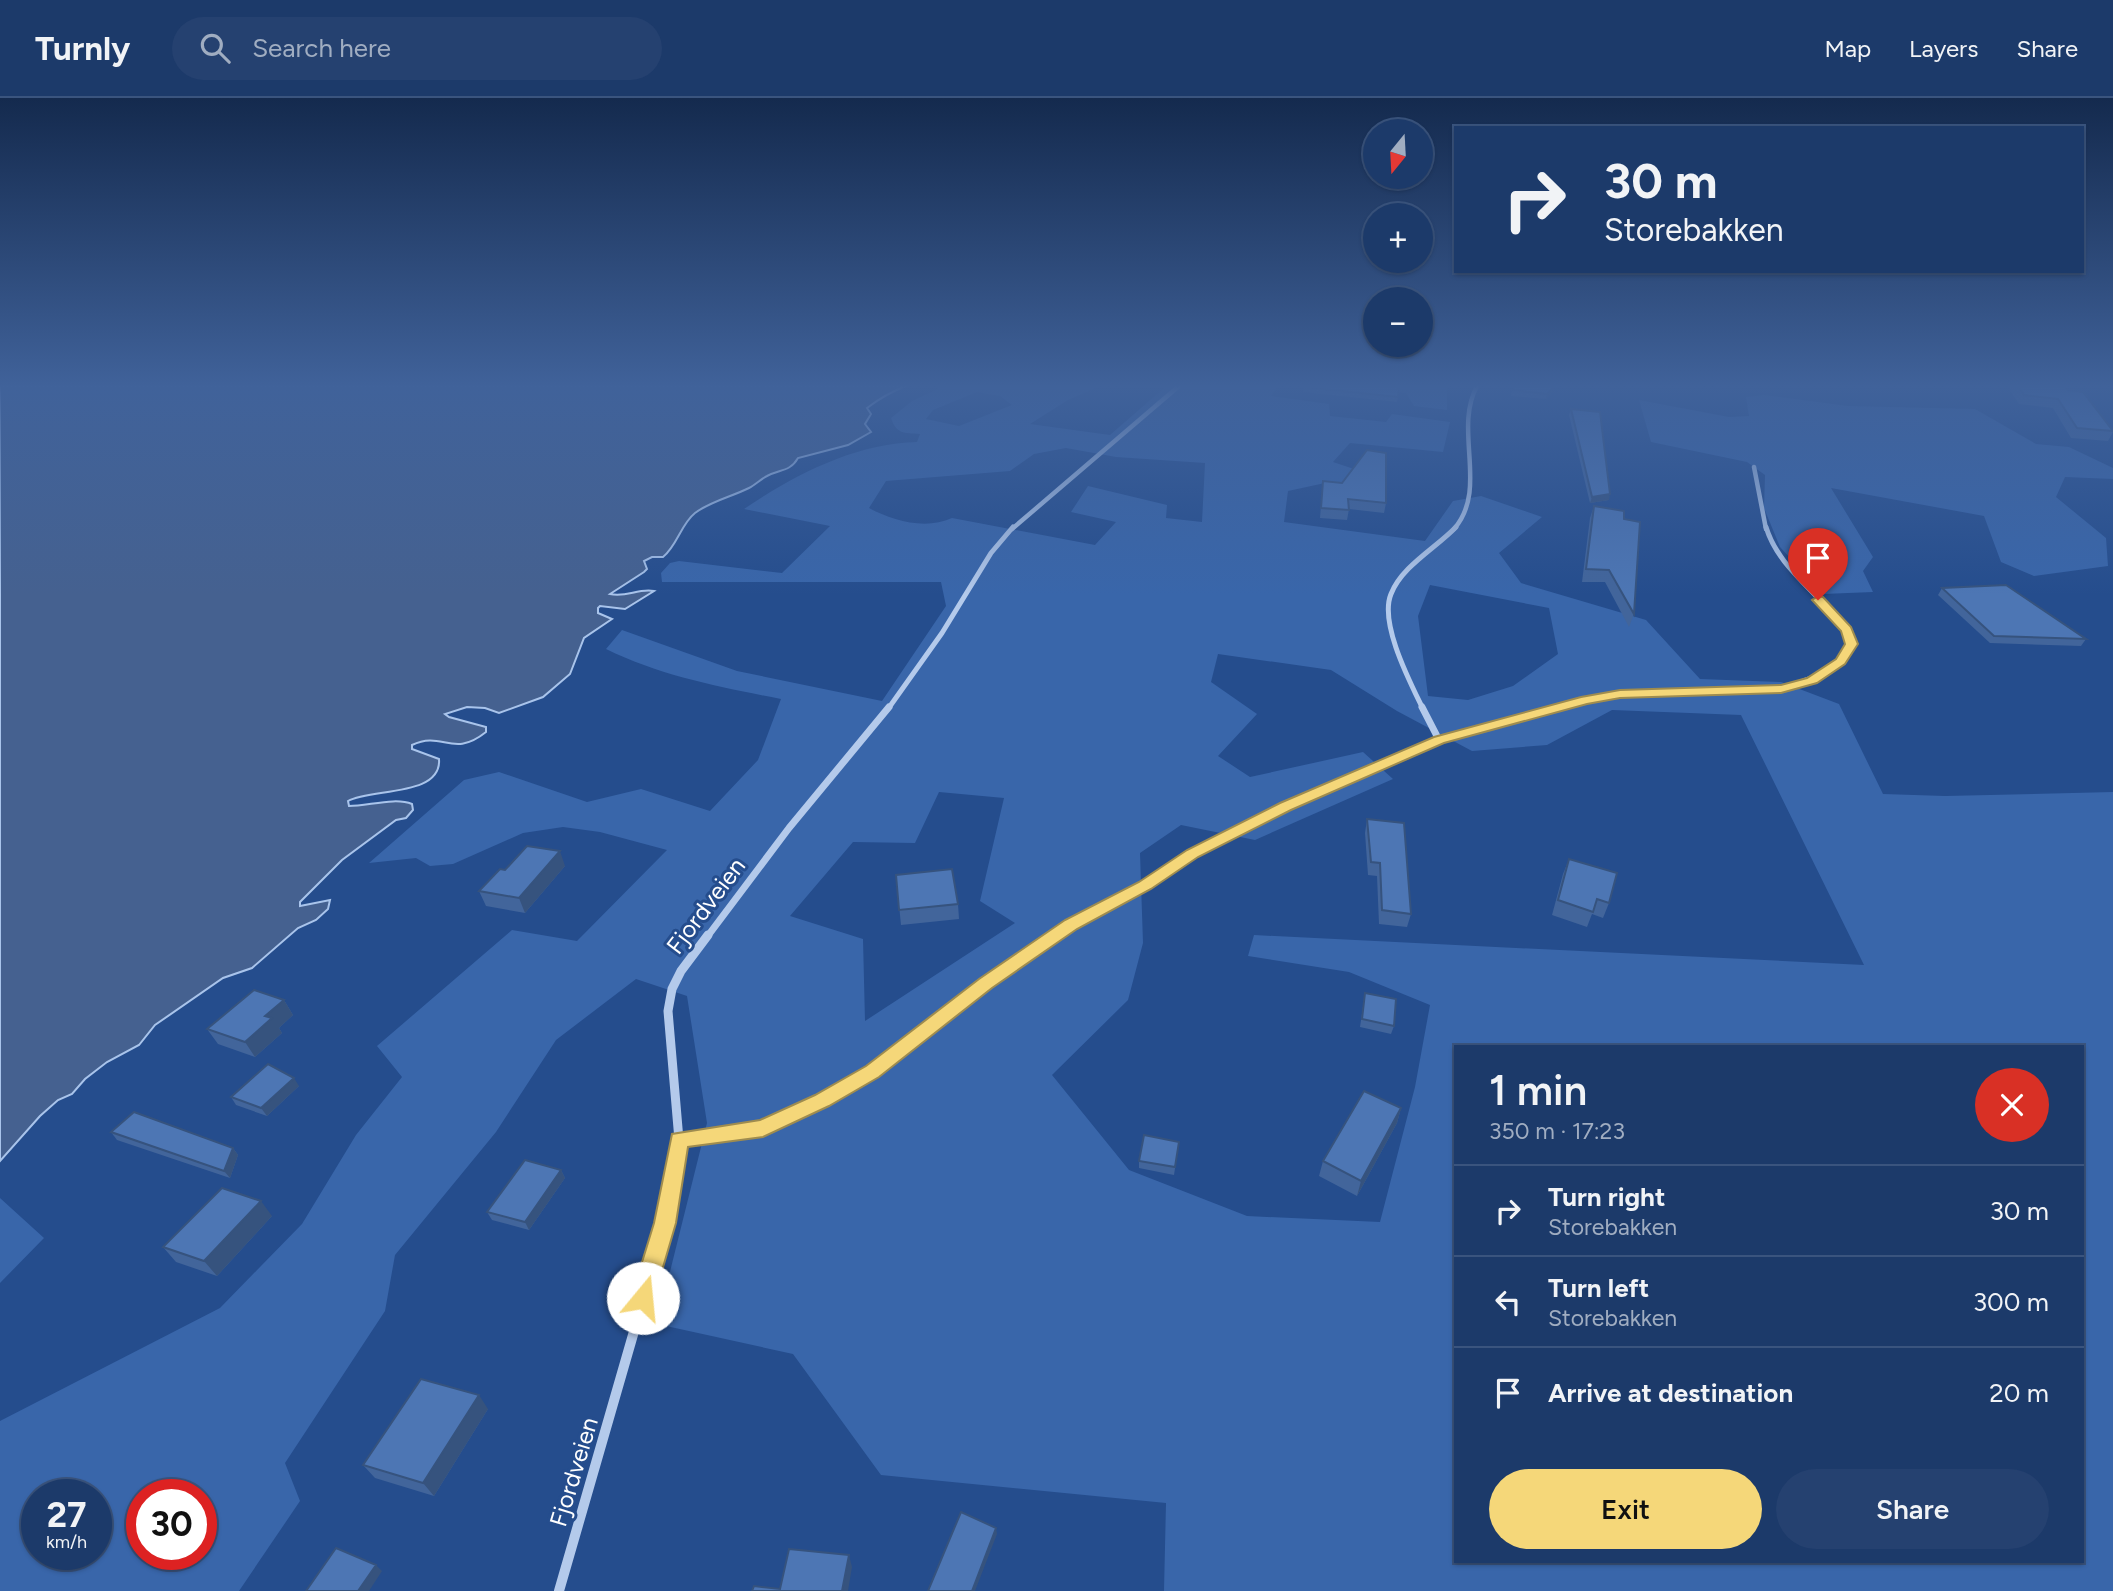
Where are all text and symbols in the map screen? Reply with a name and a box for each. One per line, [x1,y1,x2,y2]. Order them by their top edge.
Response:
search box [172,17,662,80]
text: Turnly [35,29,130,68]
icon: search [196,29,234,67]
text: Search here [252,32,391,64]
text: Map [1824,34,1871,63]
text: Layers [1909,34,1978,63]
text: Share [2016,34,2078,63]
north arrow [1363,119,1433,189]
map controls [1363,119,1433,357]
text: 30 m [1604,151,1717,210]
icon: right [1489,154,1580,245]
button: + [1363,203,1433,273]
text: Storebakken [1604,211,1784,249]
button: − [1363,287,1433,357]
pin [1788,528,1848,600]
icon: arrive [1799,539,1837,577]
street label: Fjordveien [660,852,751,960]
text: 1 min [1489,1065,1587,1116]
button: close [1975,1068,2049,1142]
text: 350 m · 17:23 [1489,1117,1625,1145]
text: Turn right [1548,1181,1665,1213]
icon: right [1489,1192,1527,1230]
text: 30 m [1990,1195,2049,1227]
text: Storebakken [1548,1213,1677,1241]
position arrow [606,1261,680,1335]
text: Turn left [1548,1272,1649,1304]
icon: left [1489,1283,1527,1321]
text: 300 m [1973,1286,2049,1318]
text: Storebakken [1548,1304,1677,1332]
icon: arrive [1489,1374,1527,1412]
text: Arrive at destination [1548,1377,1793,1409]
text: 20 m [1989,1377,2049,1409]
street label: Fjordveien [543,1414,604,1530]
button: Exit [1489,1469,1762,1549]
button: Share [1776,1469,2049,1549]
speed limit sign: 30 [126,1479,217,1570]
text: 27 [47,1494,86,1536]
text: km/h [46,1531,87,1553]

